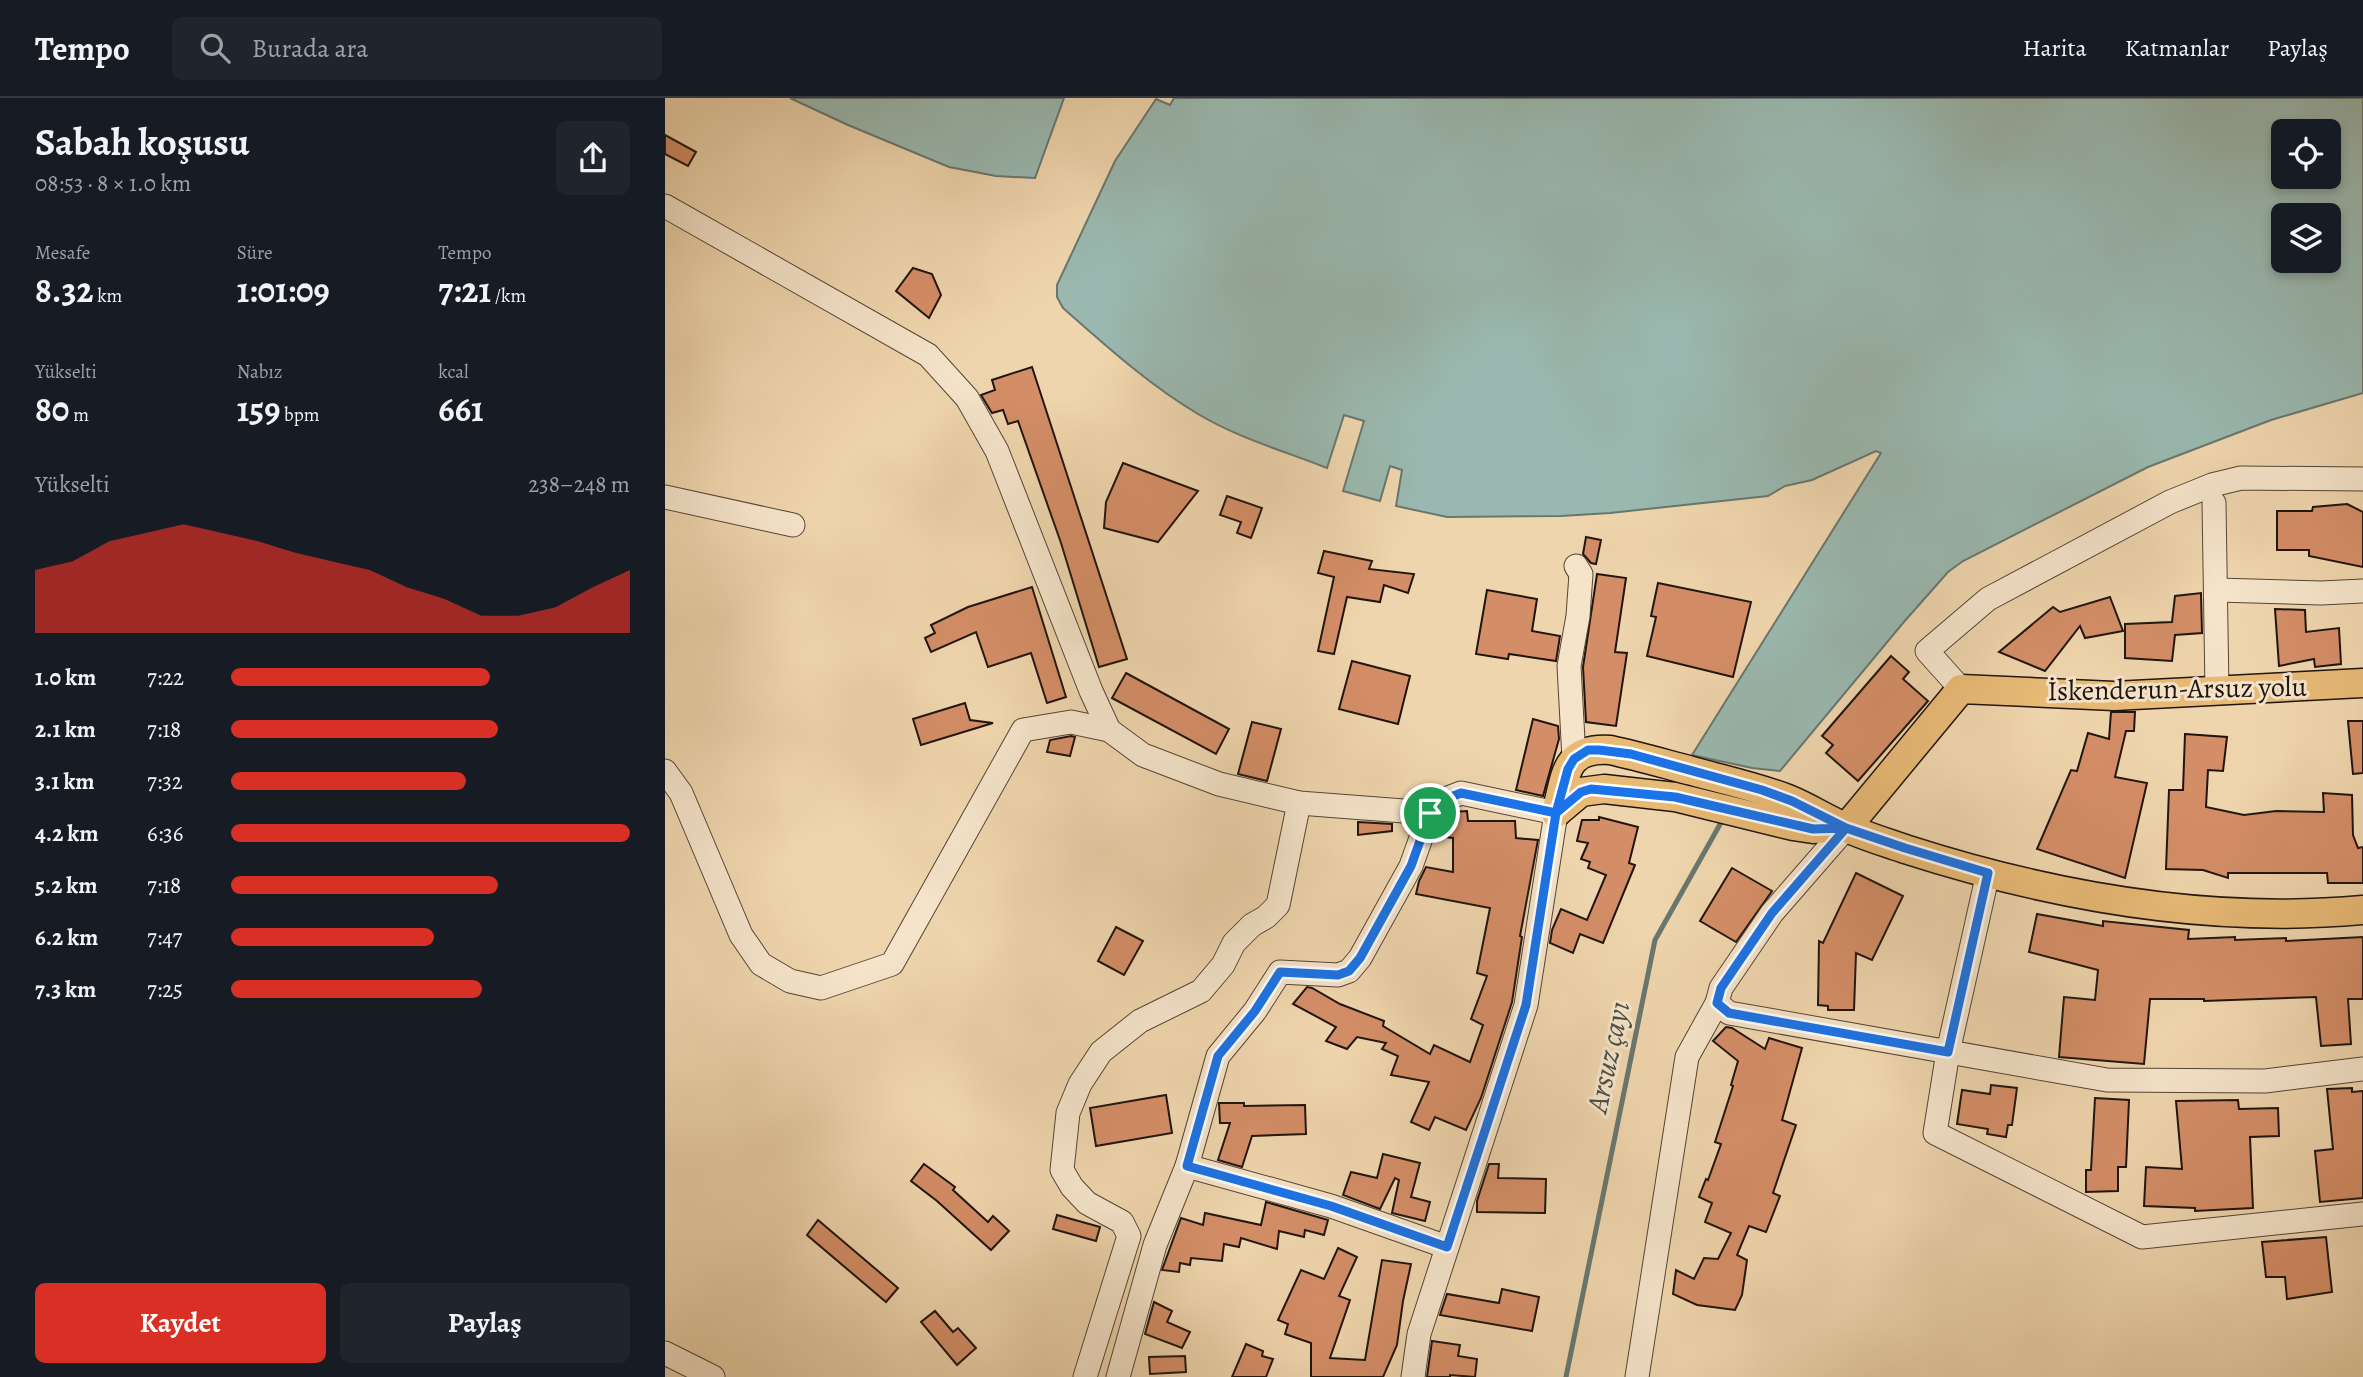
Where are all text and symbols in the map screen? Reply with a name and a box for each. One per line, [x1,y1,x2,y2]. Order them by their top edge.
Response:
search box [172,17,662,80]
text: Tempo [35,26,130,71]
icon: search [196,29,234,67]
text: Burada ara [252,31,368,66]
text: Harita [2023,32,2087,64]
text: Katmanlar [2125,32,2229,64]
text: Paylaş [2267,32,2328,64]
text: Sabah koşusu [35,116,249,168]
map controls [2271,119,2341,273]
button: locate [2271,119,2341,189]
button: share [556,121,630,195]
text: 08:53 · 8 × 1.0 km [35,168,191,199]
button: layers [2271,203,2341,273]
text: Mesafe [35,240,90,266]
text: Süre [237,240,273,266]
text: Tempo [438,240,491,266]
text: 8.32 [35,266,93,314]
text: 1:01:09 [237,266,330,314]
text: 7:21 [438,266,491,314]
text: km [93,283,122,309]
text: /km [491,283,526,309]
text: Yükselti [35,359,97,385]
text: Nabız [237,359,283,385]
text: kcal [438,359,469,385]
text: 80 [35,385,69,433]
text: 159 [237,385,280,433]
text: 661 [438,385,484,433]
text: m [69,402,89,428]
text: bpm [280,402,320,428]
text: Yükselti [35,469,110,500]
text: 238–248 m [528,469,630,500]
text: 1.0 km [35,662,96,693]
text: 7:22 [147,662,184,693]
street label: İskenderun-Arsuz yolu [2047,668,2308,710]
text: 2.1 km [35,714,96,745]
text: 7:18 [147,714,181,745]
text: 3.1 km [35,766,95,797]
text: 7:32 [147,766,183,797]
pin [1400,783,1460,843]
icon: arrive [1411,794,1449,832]
text: 4.2 km [35,818,98,849]
text: 6:36 [147,818,183,849]
text: 5.2 km [35,870,97,901]
text: 7:18 [147,870,181,901]
text: 6.2 km [35,922,98,953]
text: 7:47 [147,922,182,953]
text: 7.3 km [35,974,96,1005]
text: 7:25 [147,974,183,1005]
water label: Arsuz çayı [1576,997,1639,1118]
button: Kaydet [35,1283,326,1363]
button: Paylaş [340,1283,630,1363]

